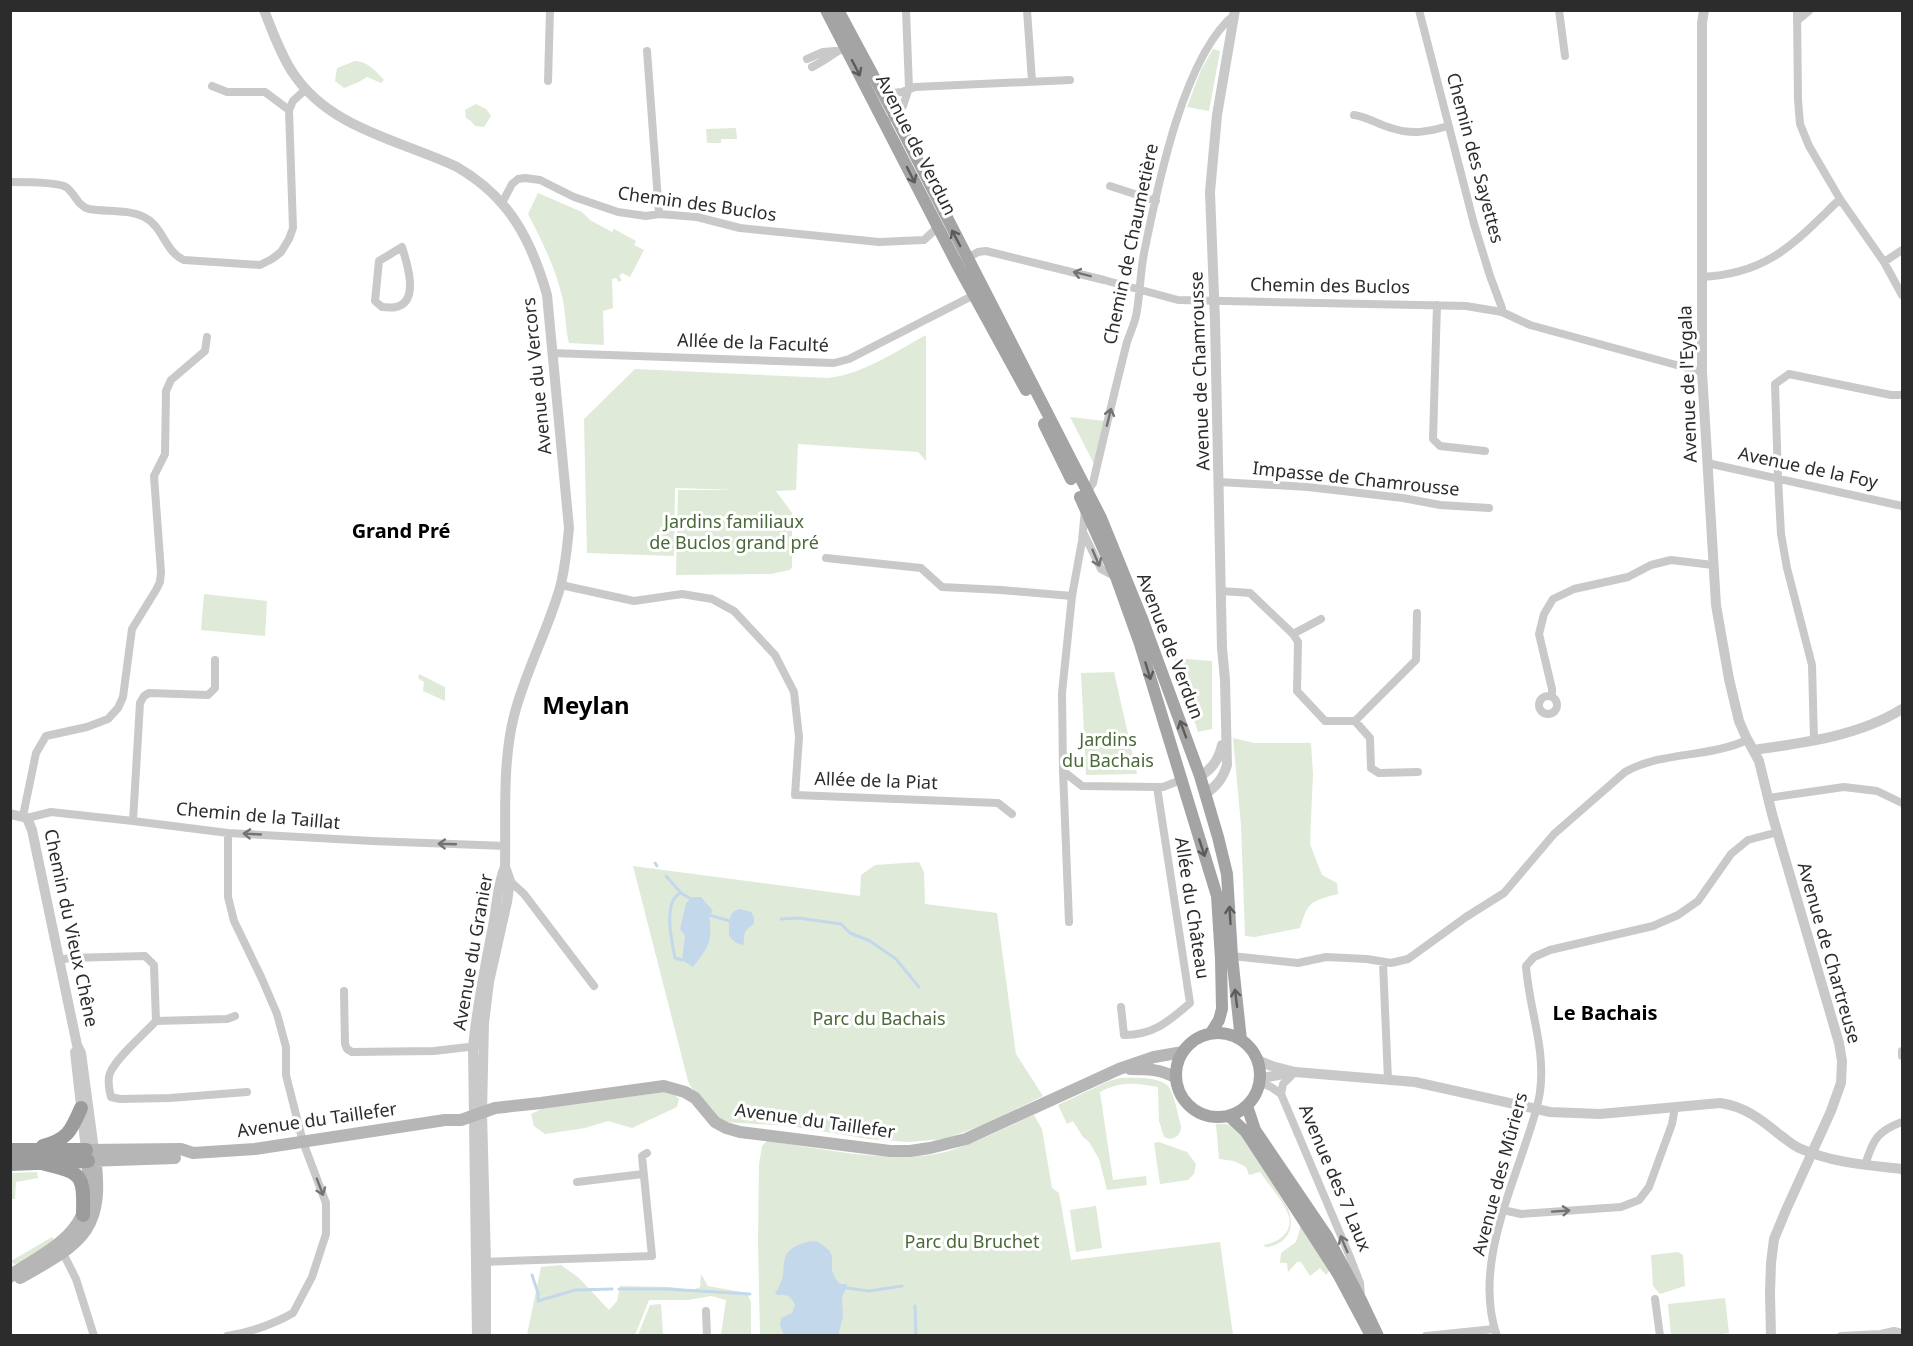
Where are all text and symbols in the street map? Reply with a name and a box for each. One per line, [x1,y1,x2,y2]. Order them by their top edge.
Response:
one-way arrow [850,59,862,77]
street label: Avenue de Verdun [871,70,963,219]
street label: Chemin des Sayettes [1442,70,1510,246]
street label: Chemin de Chaumetière [1097,141,1163,347]
one-way arrow [905,166,917,183]
street label: Chemin des Buclos [616,180,778,226]
one-way arrow [950,230,962,247]
one-way arrow [1073,268,1092,280]
street label: Avenue de Chamrousse [1184,271,1214,471]
street label: Chemin des Buclos [1250,272,1410,298]
street label: Avenue du Vercors [516,296,556,456]
street label: Avenue de l'Eygala [1672,305,1702,463]
street label: Allée de la Faculté [677,327,829,357]
one-way arrow [1104,408,1116,427]
street label: Avenue de la Foy [1736,440,1881,494]
street label: Impasse de Chamrousse [1251,455,1461,501]
park label: Jardins familiaux de Buclos grand pré [649,509,819,554]
district label: Grand Pré [352,517,450,544]
one-way arrow [1091,548,1102,567]
street label: Avenue de Verdun [1132,569,1210,722]
one-way arrow [1143,661,1154,680]
district label: Meylan [542,688,630,721]
one-way arrow [1176,720,1187,738]
park label: Jardins du Bachais [1062,727,1154,772]
street label: Allée de la Piat [814,766,939,794]
street label: Chemin de la Taillat [175,796,342,834]
street label: Chemin du Vieux Chêne [39,827,105,1029]
one-way arrow [243,829,263,840]
street label: Allée du Château [1170,835,1216,980]
one-way arrow [1198,838,1209,857]
one-way arrow [438,839,458,850]
street label: Avenue de Chartreuse [1793,859,1867,1046]
street label: Avenue du Granier [446,871,498,1032]
one-way arrow [1224,905,1235,925]
one-way arrow [1230,988,1241,1008]
district label: Le Bachais [1553,999,1657,1026]
park label: Parc du Bachais [812,1006,946,1030]
street label: Avenue des Mûriers [1466,1089,1532,1258]
street label: Avenue du Taillefer [235,1096,399,1142]
street label: Avenue du Taillefer [734,1097,897,1143]
street label: Avenue des 7 Laux [1294,1100,1378,1255]
one-way arrow [315,1177,326,1196]
one-way arrow [1550,1205,1570,1216]
park label: Parc du Bruchet [905,1229,1040,1253]
one-way arrow [1338,1236,1350,1254]

